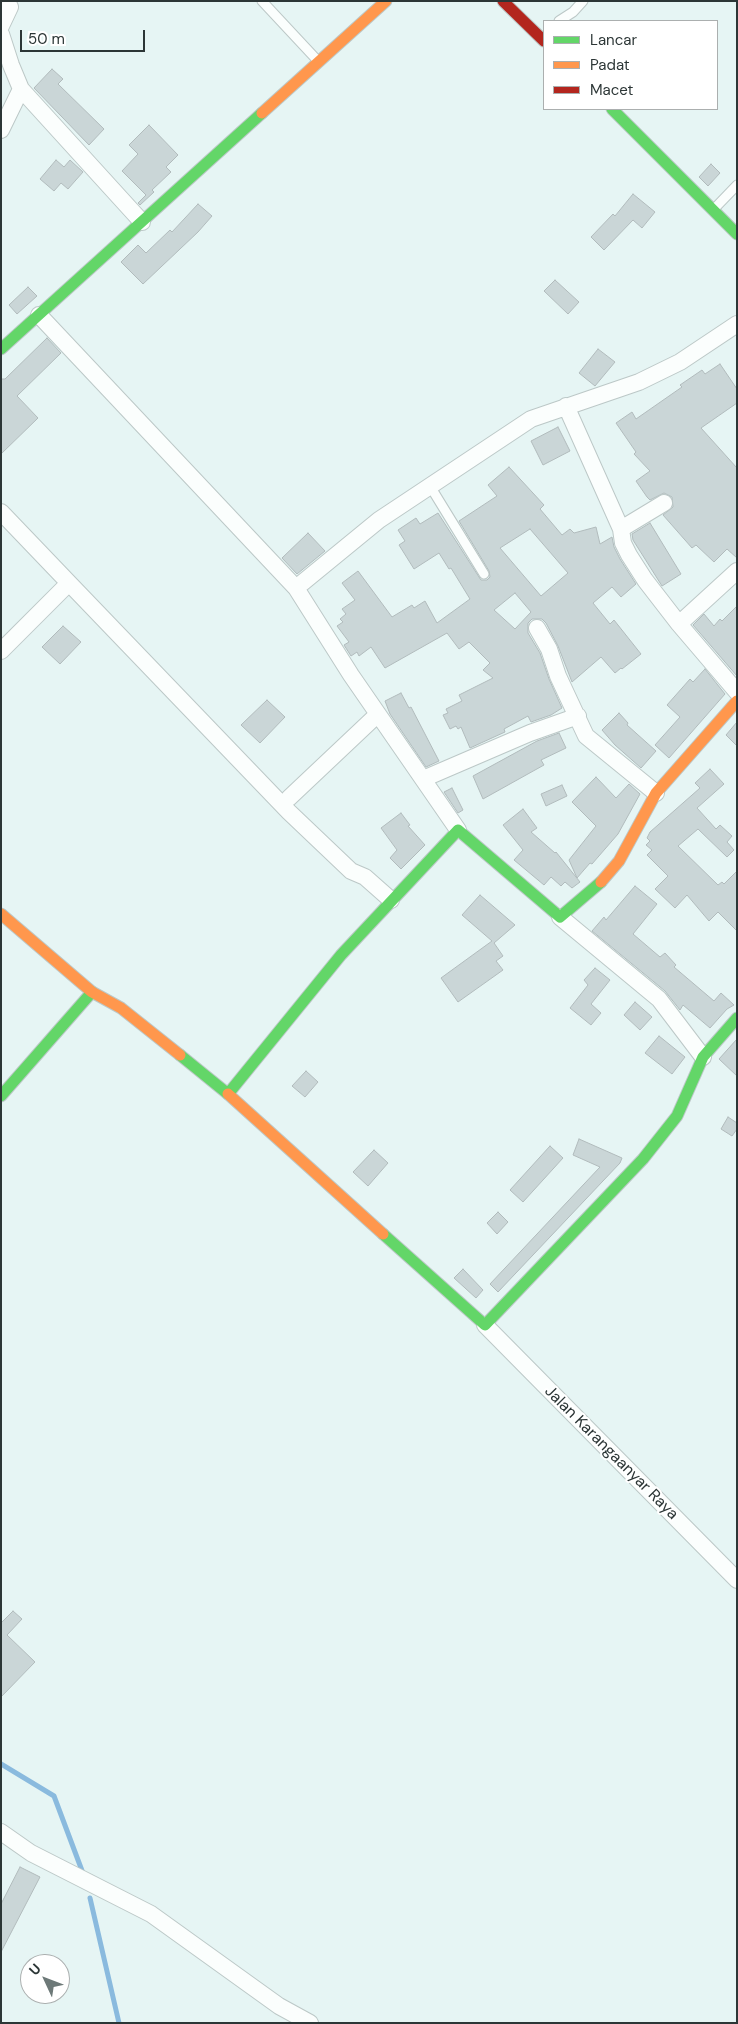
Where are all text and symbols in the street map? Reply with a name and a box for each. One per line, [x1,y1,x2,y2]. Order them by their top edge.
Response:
scale bar [22,20,148,52]
legend [543,20,718,110]
text: 50 m [28,29,65,49]
text: Lancar [590,30,637,50]
text: Padat [590,55,630,75]
text: Macet [590,80,634,100]
street label: Jalan Karangaanyar Raya [540,1382,682,1524]
north arrow [20,1954,70,2004]
text: U [25,1960,45,1979]

